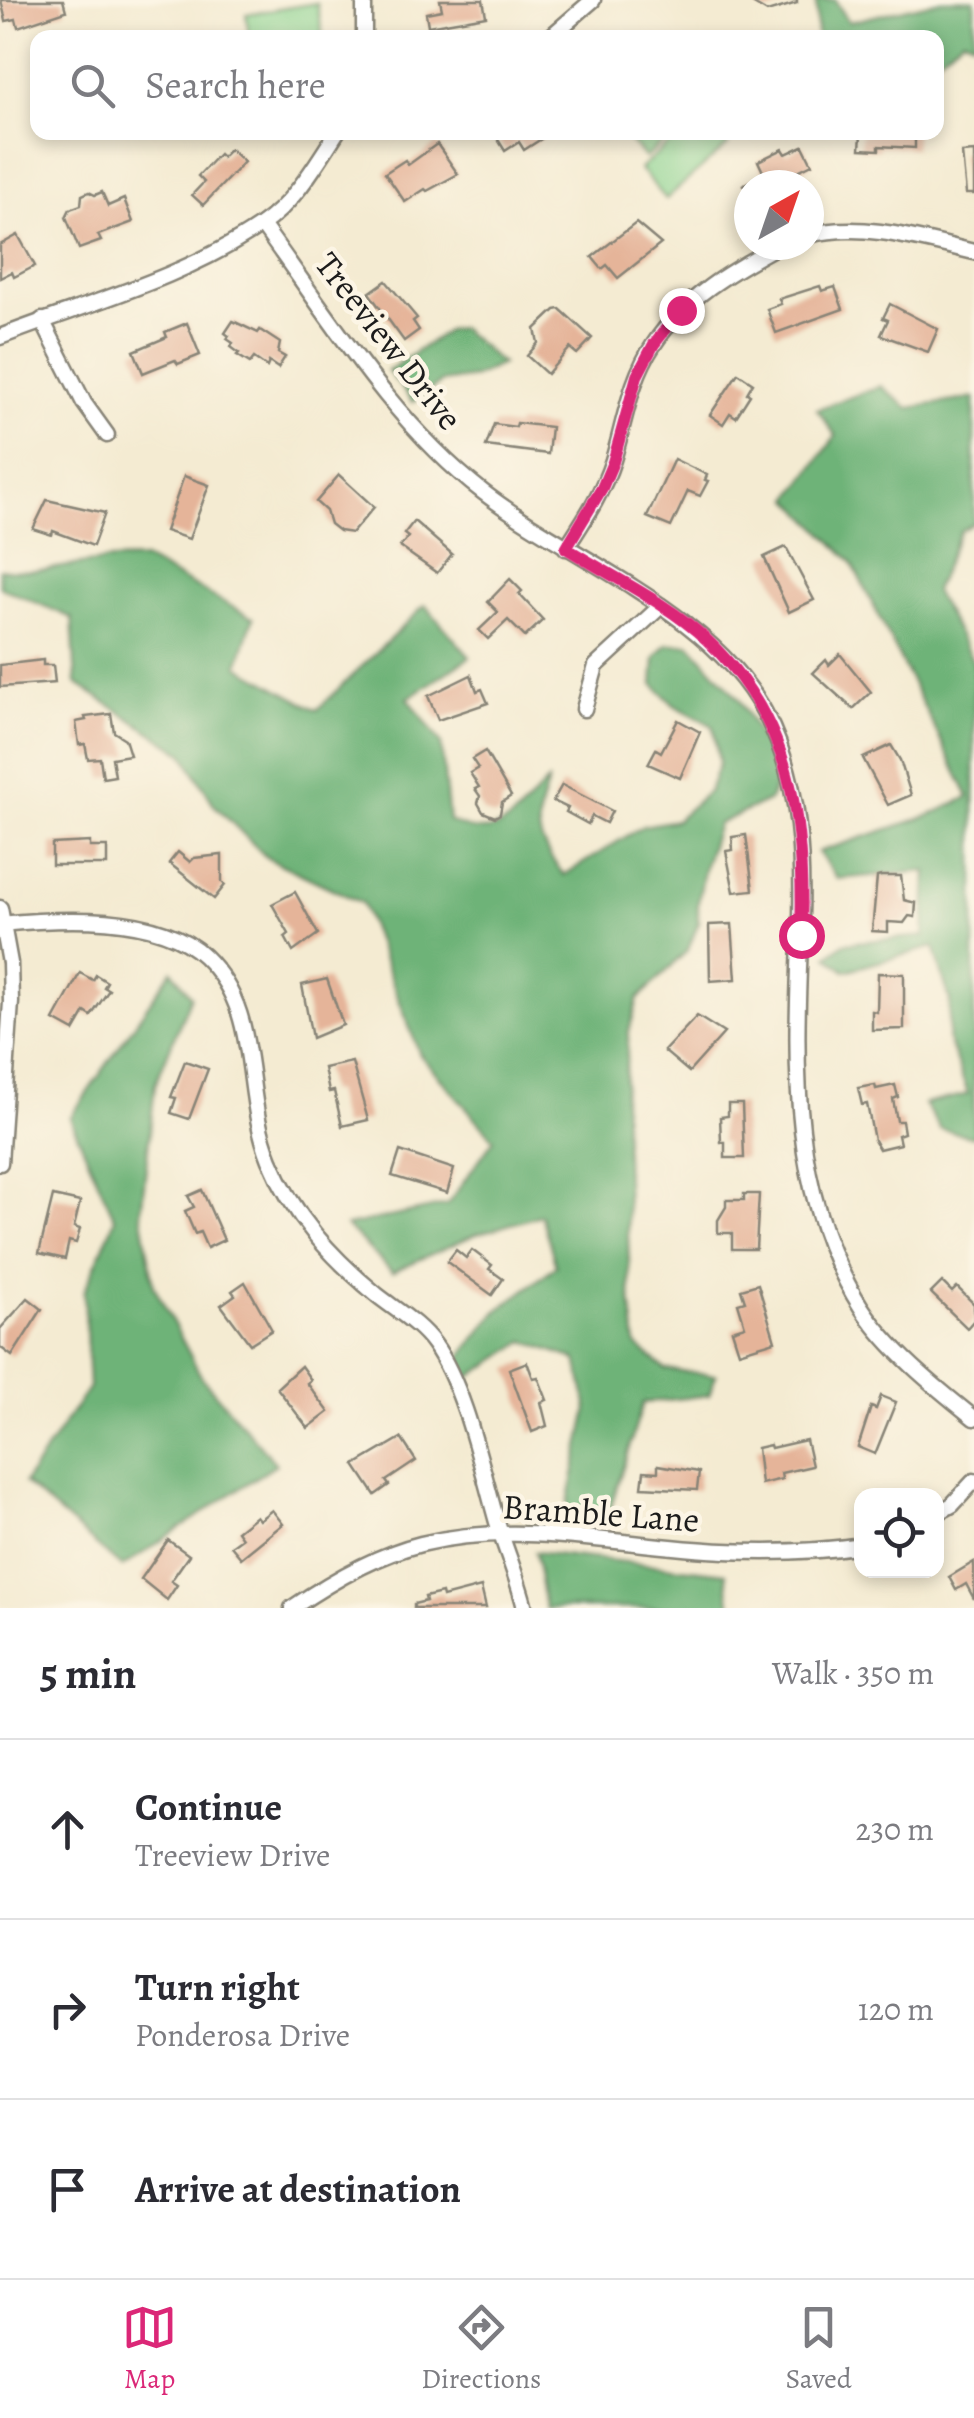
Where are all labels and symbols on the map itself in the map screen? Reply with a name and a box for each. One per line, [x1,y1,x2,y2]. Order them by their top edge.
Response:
north arrow [734,170,824,260]
street label: Treeview Drive [304,242,474,440]
route end [659,288,705,334]
route start [779,913,825,959]
street label: Bramble Lane [501,1482,701,1544]

